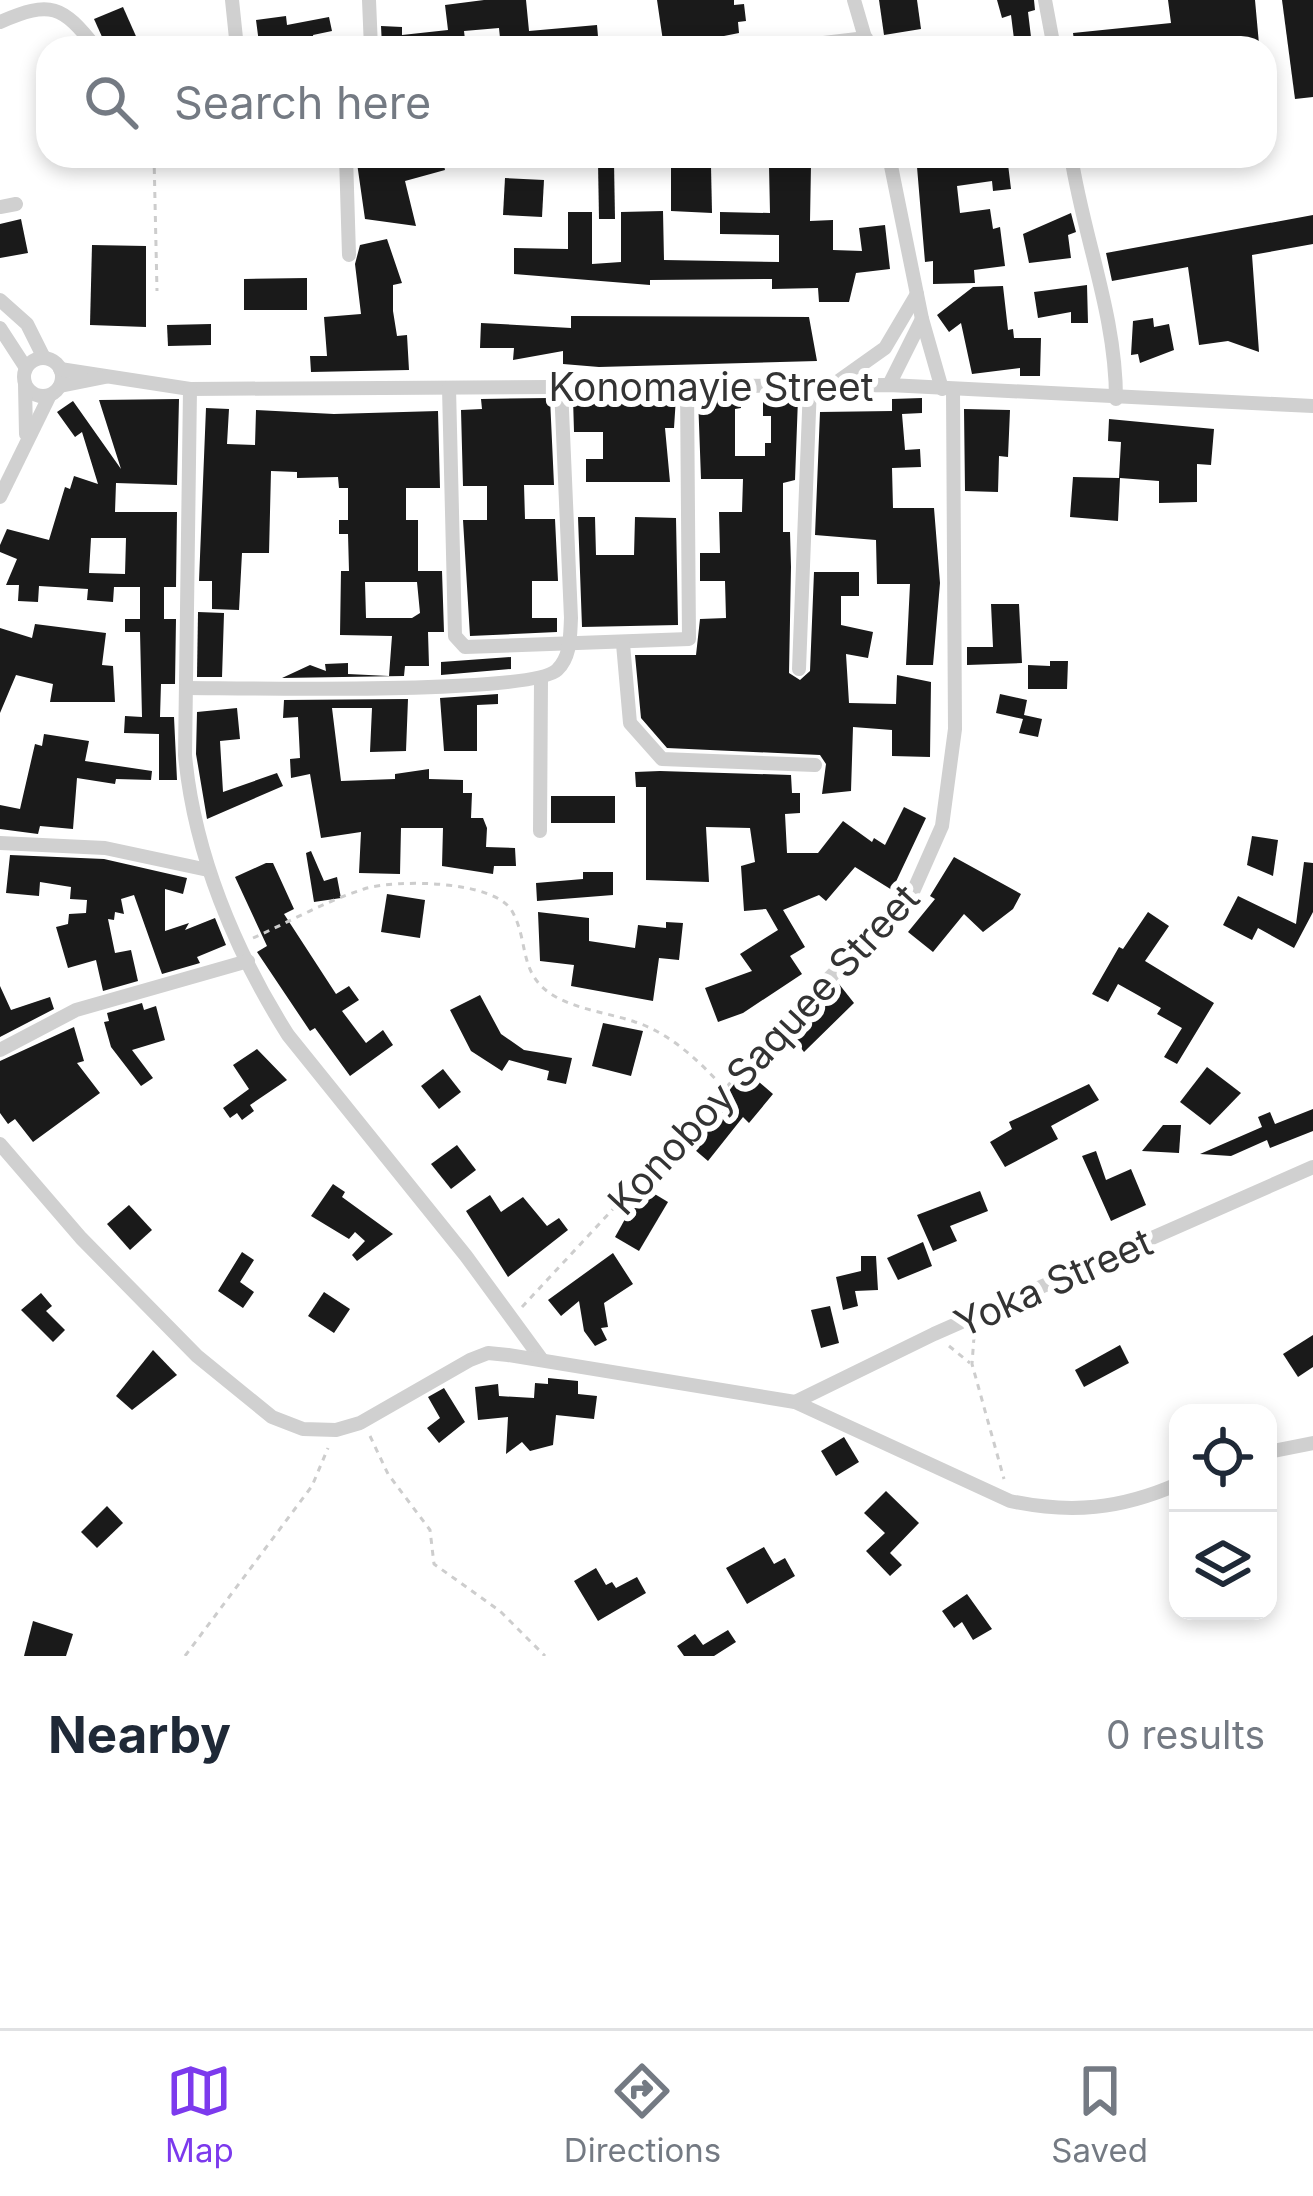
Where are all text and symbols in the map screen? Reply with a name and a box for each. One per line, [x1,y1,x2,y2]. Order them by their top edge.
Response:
search box [36,36,1277,168]
icon: search [78,69,144,135]
text: Search here [174,75,431,130]
street label: Konomayie Street [548,363,874,410]
street label: Konoboy Saquee Street [598,874,928,1224]
street label: Yoka Street [947,1218,1159,1346]
map controls [1169,1404,1277,1620]
button: locate [1169,1404,1277,1512]
button: layers [1169,1512,1277,1620]
text: Nearby [48,1704,231,1765]
text: 0 results [1106,1711,1265,1758]
tab: Map [165,2058,234,2170]
tab: Directions [564,2058,721,2170]
tab: Saved [1051,2058,1148,2170]

